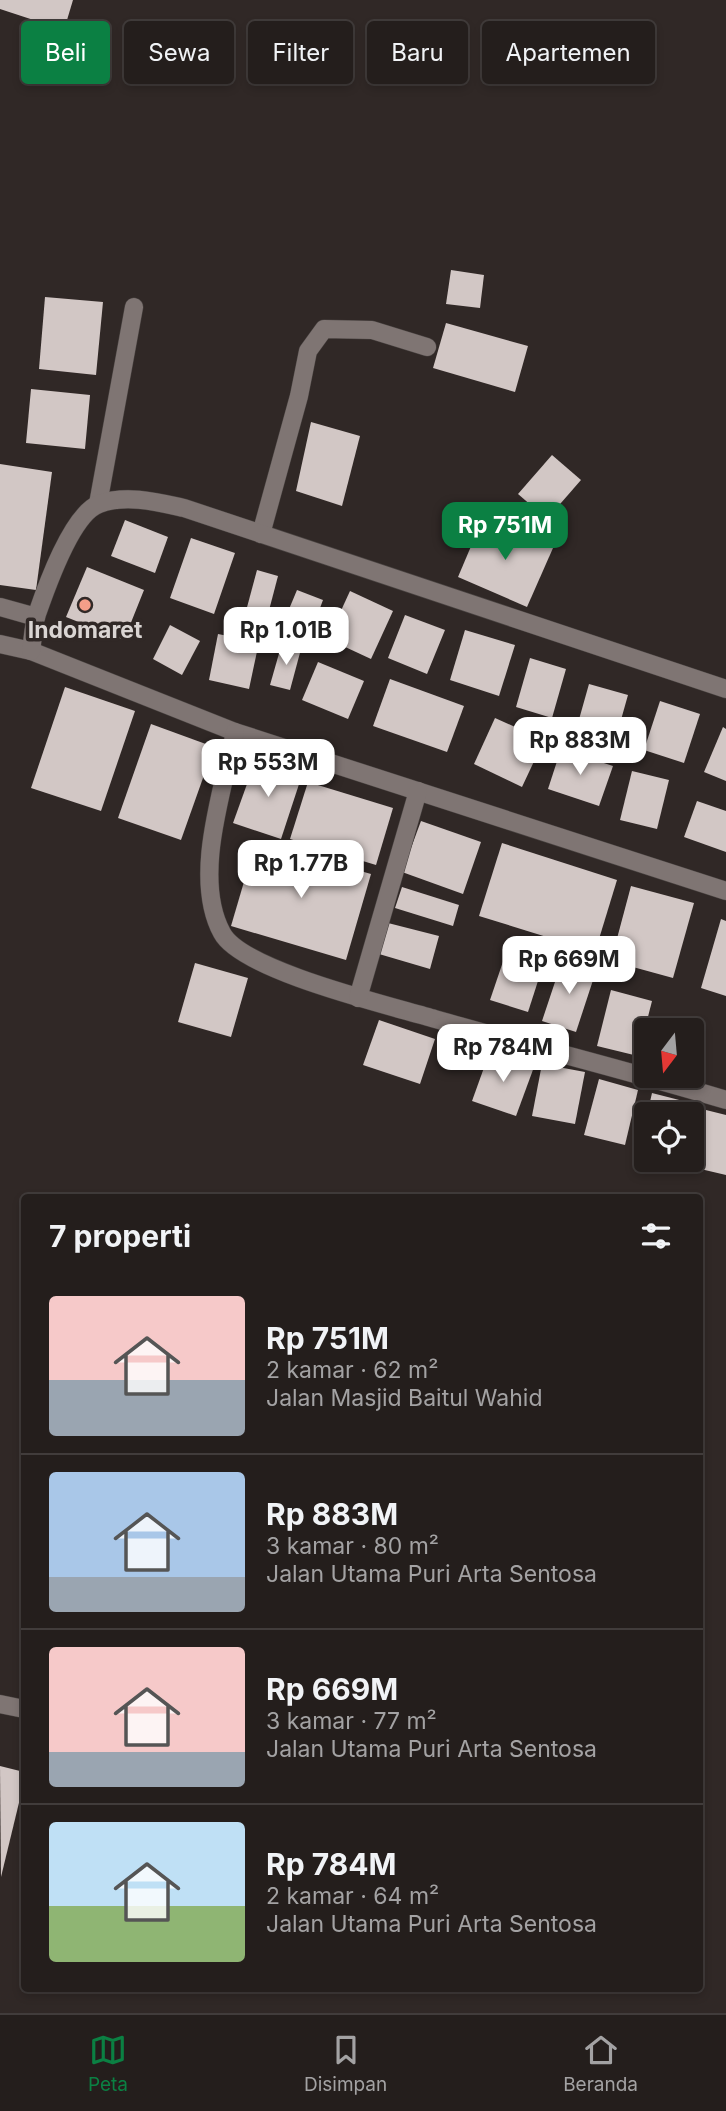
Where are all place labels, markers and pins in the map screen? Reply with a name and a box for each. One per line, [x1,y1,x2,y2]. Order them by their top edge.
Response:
pin: Rp 751M [440,503,570,562]
marker: Indomaret [77,597,93,613]
pin: Rp 1.01B [214,608,358,667]
place label: Indomaret [28,616,143,644]
pin: Rp 883M [515,718,645,777]
pin: Rp 553M [203,740,333,799]
pin: Rp 1.77B [229,841,373,900]
pin: Rp 669M [504,936,634,996]
pin: Rp 784M [438,1024,568,1084]

